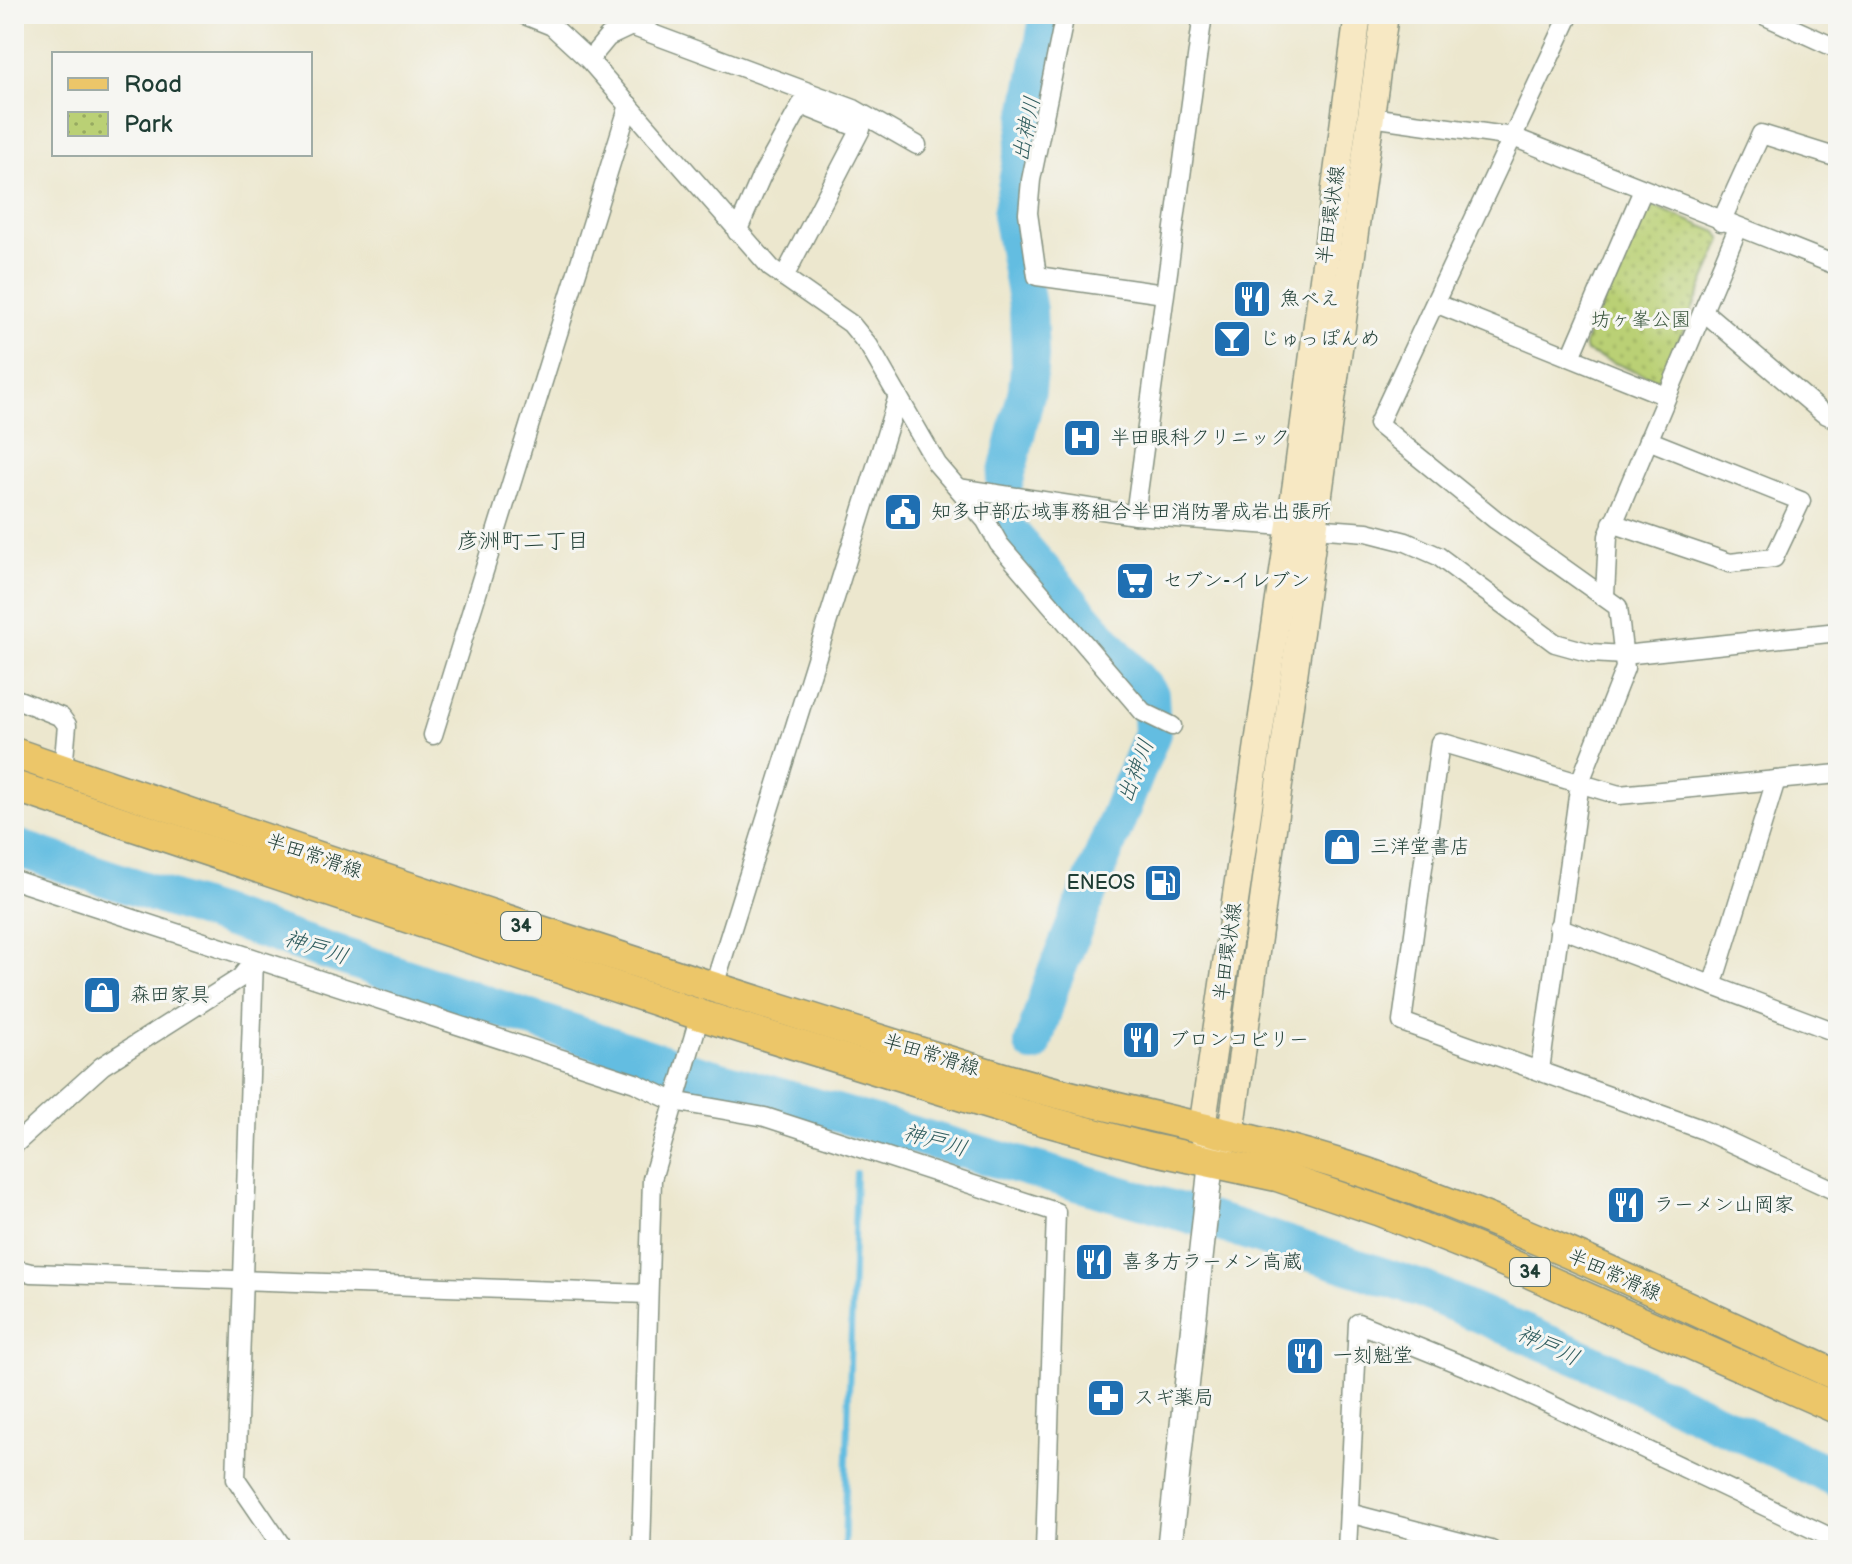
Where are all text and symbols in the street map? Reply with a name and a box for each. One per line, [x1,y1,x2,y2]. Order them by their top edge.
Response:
legend [52,52,312,156]
text: Road [124,70,182,99]
water label: 出神川 [1007,94,1047,164]
text: Park [124,110,172,139]
street label: 半田環状線 [1312,164,1350,266]
restaurant icon: 魚べえ [1231,278,1273,320]
place label: 魚べえ [1280,287,1340,311]
park label: 坊ヶ峯公園 [1591,308,1691,332]
bar icon: じゅっぽんめ [1211,318,1253,360]
place label: じゅっぽんめ [1260,327,1380,351]
hospital icon: 半田眼科クリニック [1061,417,1103,459]
place label: 半田眼科クリニック [1110,426,1290,450]
public building icon: 知多中部広域事務組合半田消防署成岩出張所 [882,491,924,533]
place label: 知多中部広域事務組合半田消防署成岩出張所 [931,500,1331,524]
district label: 彦洲町二丁目 [457,528,589,555]
supermarket icon: セブン-イレブン [1114,560,1156,602]
place label: セブン-イレブン [1163,569,1310,593]
water label: 出神川 [1112,735,1160,807]
shop icon: 三洋堂書店 [1321,826,1363,868]
street label: 半田常滑線 [263,828,365,884]
place label: 三洋堂書店 [1370,835,1470,859]
fuel station icon: ENEOS [1142,862,1184,904]
place label: ENEOS [1067,871,1135,895]
street label: 半田環状線 [1209,901,1247,1003]
road number: 34 [501,912,541,940]
water label: 神戸川 [280,925,352,971]
shop icon: 森田家具 [81,974,123,1016]
place label: 森田家具 [130,983,210,1007]
restaurant icon: ブロンコビリー [1120,1019,1162,1061]
place label: ブロンコビリー [1169,1028,1309,1052]
street label: 半田常滑線 [880,1029,982,1081]
water label: 神戸川 [900,1119,970,1163]
restaurant icon: ラーメン山岡家 [1605,1184,1647,1226]
place label: ラーメン山岡家 [1654,1193,1794,1217]
restaurant icon: 喜多方ラーメン高蔵 [1073,1241,1115,1283]
street label: 半田常滑線 [1563,1244,1665,1306]
place label: 喜多方ラーメン高蔵 [1122,1250,1302,1274]
road number: 34 [1510,1258,1550,1286]
water label: 神戸川 [1512,1320,1584,1372]
restaurant icon: 一刻魁堂 [1284,1335,1326,1377]
place label: 一刻魁堂 [1333,1344,1413,1368]
pharmacy icon: スギ薬局 [1085,1377,1127,1419]
place label: スギ薬局 [1134,1386,1214,1410]

